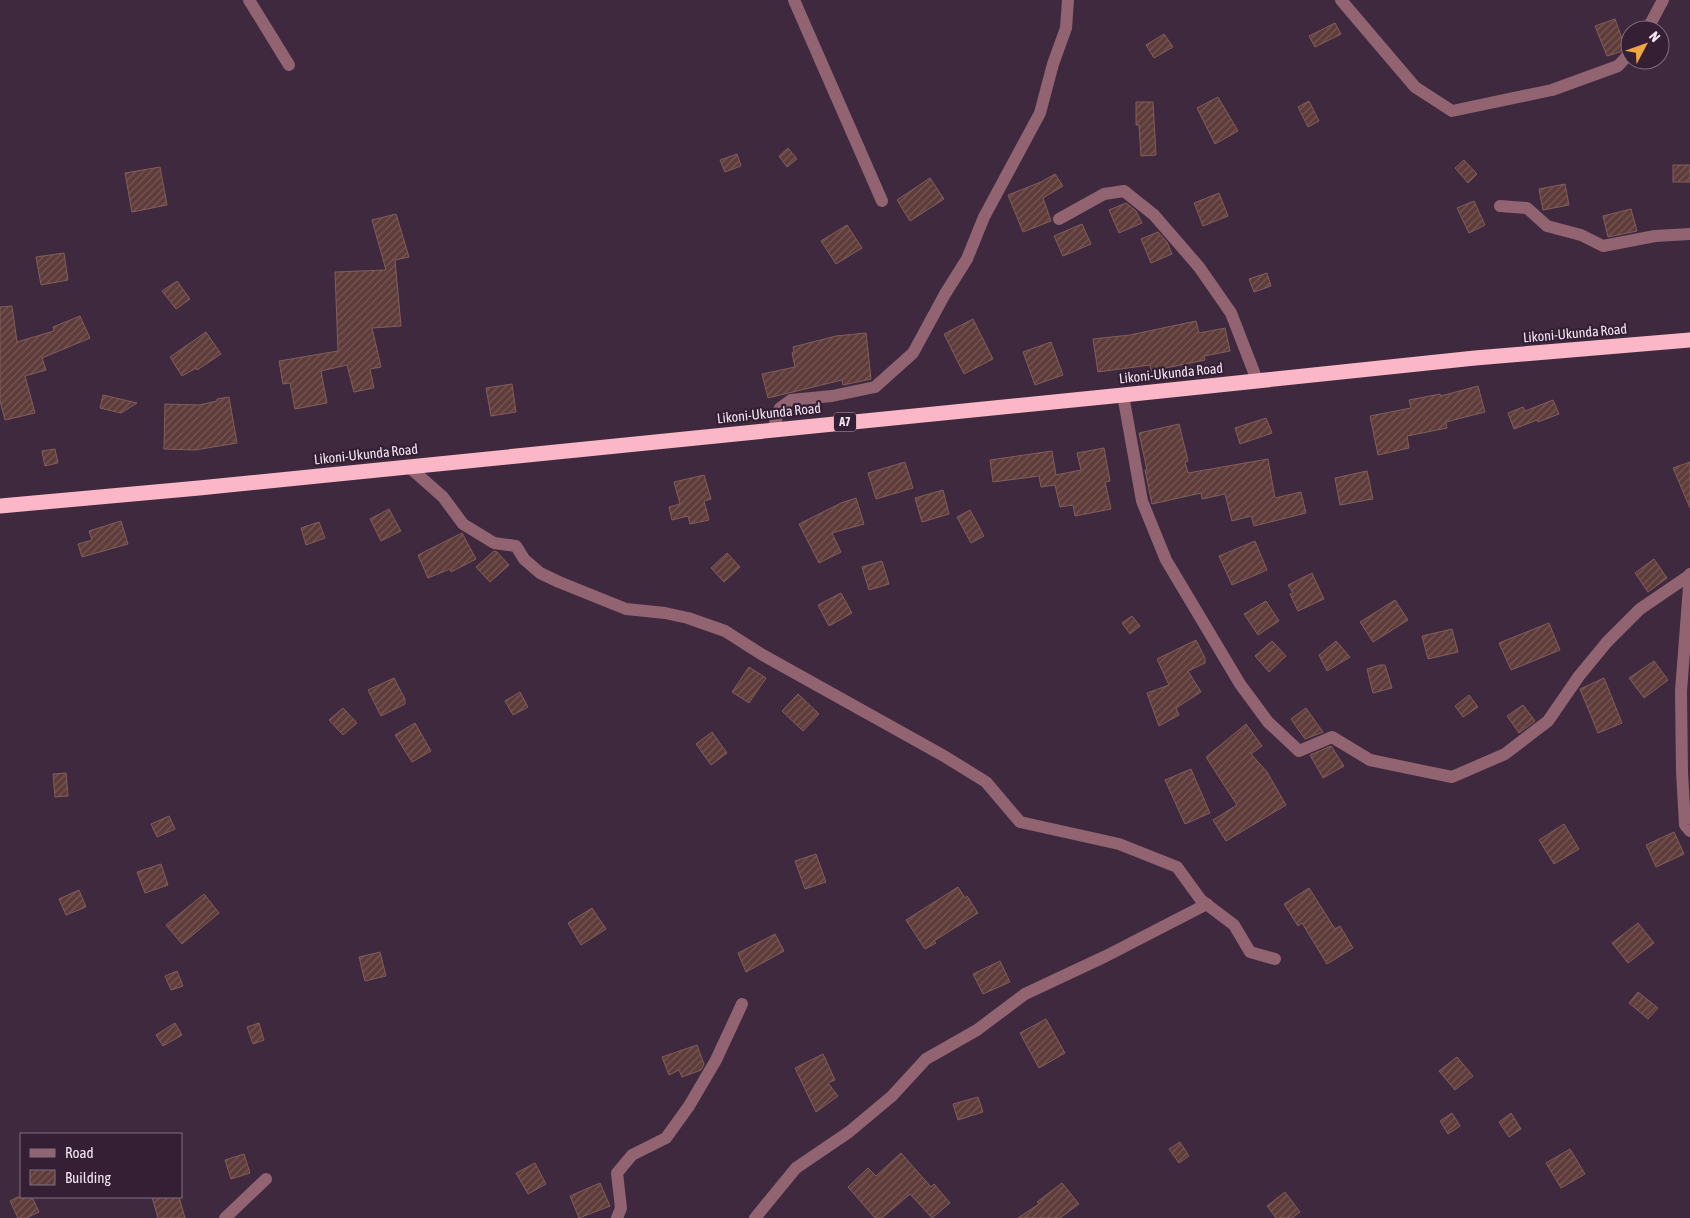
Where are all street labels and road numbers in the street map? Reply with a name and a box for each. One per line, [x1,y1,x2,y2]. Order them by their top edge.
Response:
street label: Likoni-Ukunda Road [1522,320,1628,346]
street label: Likoni-Ukunda Road [1118,360,1224,386]
street label: Likoni-Ukunda Road [716,400,822,426]
road number: A7 [834,412,856,432]
street label: Likoni-Ukunda Road [313,441,419,467]

